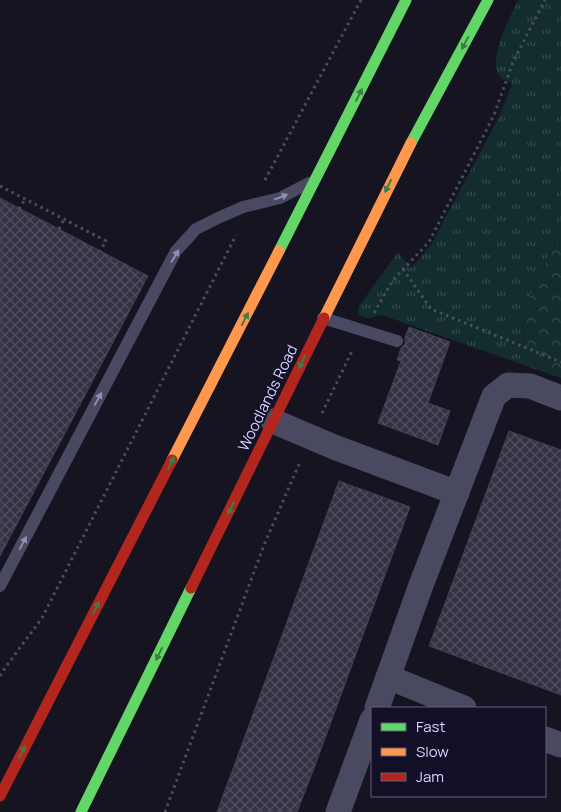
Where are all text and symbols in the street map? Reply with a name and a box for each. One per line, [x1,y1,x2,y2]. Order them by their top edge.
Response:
one-way arrow [461,36,469,50]
one-way arrow [355,88,363,102]
one-way arrow [384,179,392,193]
one-way arrow [274,193,289,201]
one-way arrow [170,249,179,262]
one-way arrow [241,311,249,326]
street label: Woodlands Road [233,341,302,454]
one-way arrow [298,355,306,369]
one-way arrow [94,392,102,406]
one-way arrow [167,456,175,470]
one-way arrow [226,501,234,515]
one-way arrow [19,536,27,550]
one-way arrow [93,601,101,615]
one-way arrow [155,647,163,661]
legend [371,707,546,797]
text: Fast [416,716,445,737]
text: Slow [416,741,449,762]
one-way arrow [18,745,26,759]
text: Jam [416,766,444,787]

